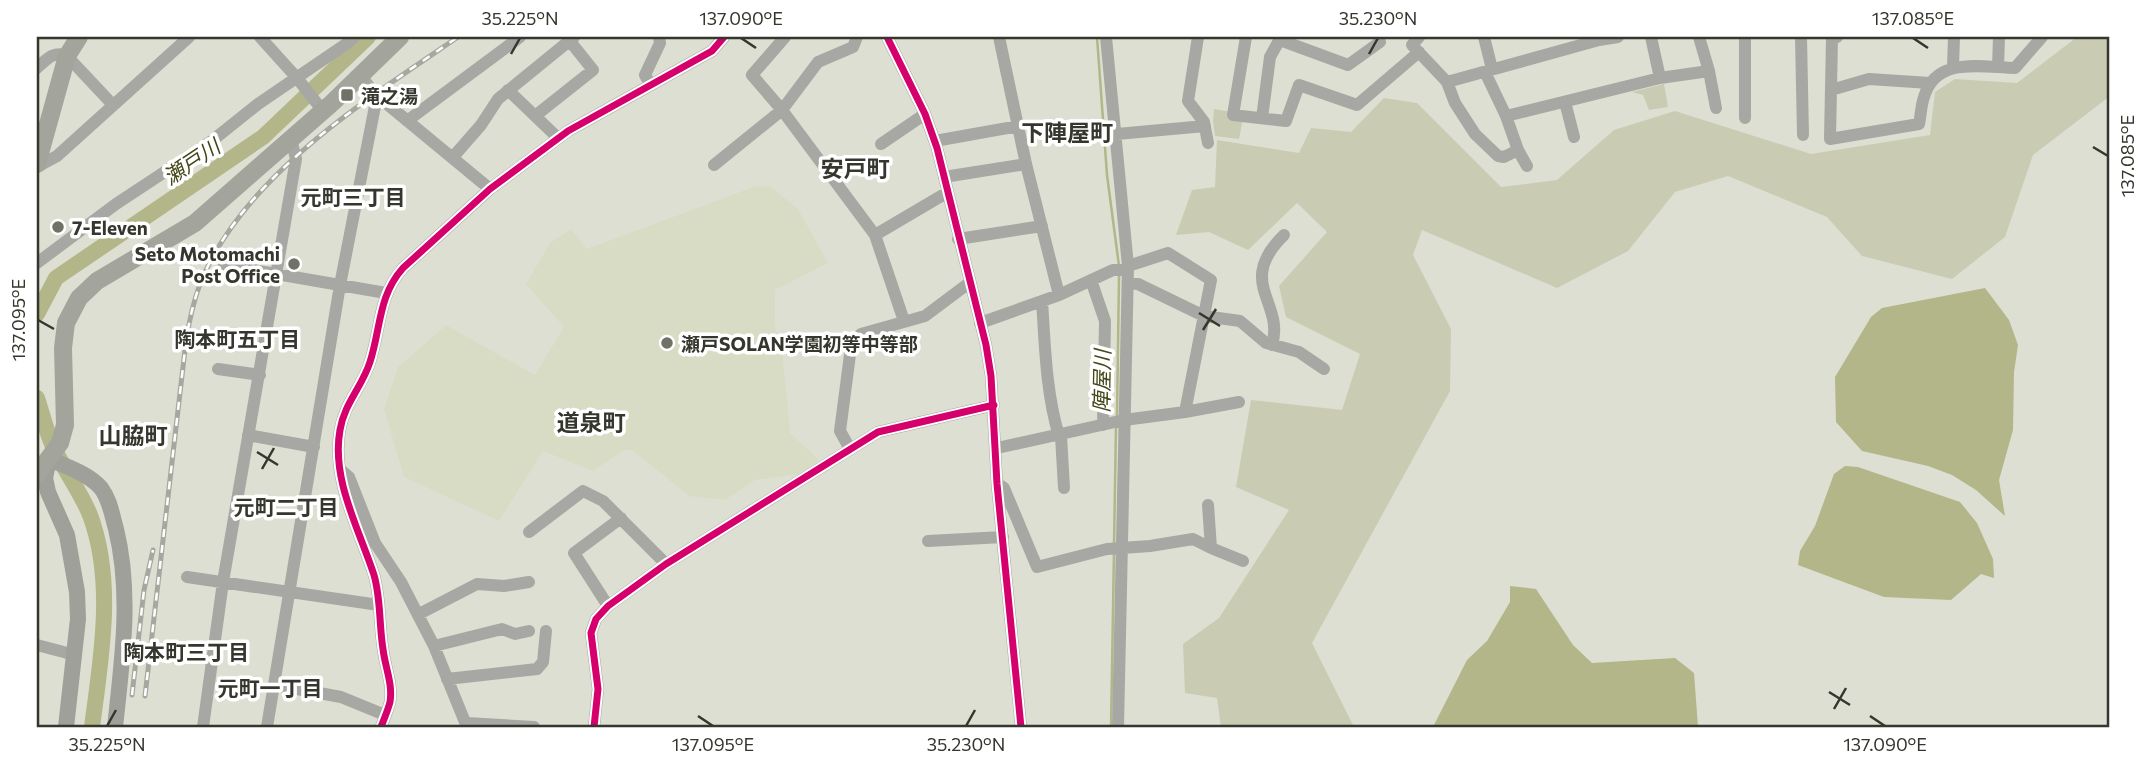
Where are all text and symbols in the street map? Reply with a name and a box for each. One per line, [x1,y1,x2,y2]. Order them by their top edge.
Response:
text: 35.225°N [482,7,558,29]
text: 137.090°E [699,7,783,29]
text: 35.230°N [1339,7,1417,29]
text: 137.085°E [1872,7,1954,29]
place label: 滝之湯 [361,84,418,107]
marker: 滝之湯 [339,87,355,103]
text: 137.085°E [2116,115,2138,197]
district label: 下陣屋町 [1021,118,1113,146]
water label: 瀬戸川 [158,132,226,189]
district label: 安戸町 [821,154,890,182]
district label: 元町三丁目 [301,184,406,209]
place label: 7-Eleven [72,216,148,239]
marker: 7-Eleven [50,219,66,235]
place label: Seto Motomachi Post Office [135,242,280,287]
marker: Seto Motomachi Post Office [286,256,302,272]
text: 137.095°E [7,279,29,361]
district label: 陶本町五丁目 [174,326,300,351]
place label: 瀬戸SOLAN学園初等中等部 [681,332,918,355]
marker: 瀬戸SOLAN学園初等中等部 [659,335,675,351]
water label: 陣屋川 [1088,347,1114,413]
district label: 道泉町 [557,408,626,436]
district label: 山脇町 [99,421,168,449]
district label: 元町二丁目 [234,494,339,519]
district label: 陶本町三丁目 [123,639,249,664]
district label: 元町一丁目 [218,675,323,700]
text: 35.225°N [69,733,145,755]
text: 137.095°E [672,733,754,755]
text: 35.230°N [927,733,1005,755]
text: 137.090°E [1843,733,1927,755]

